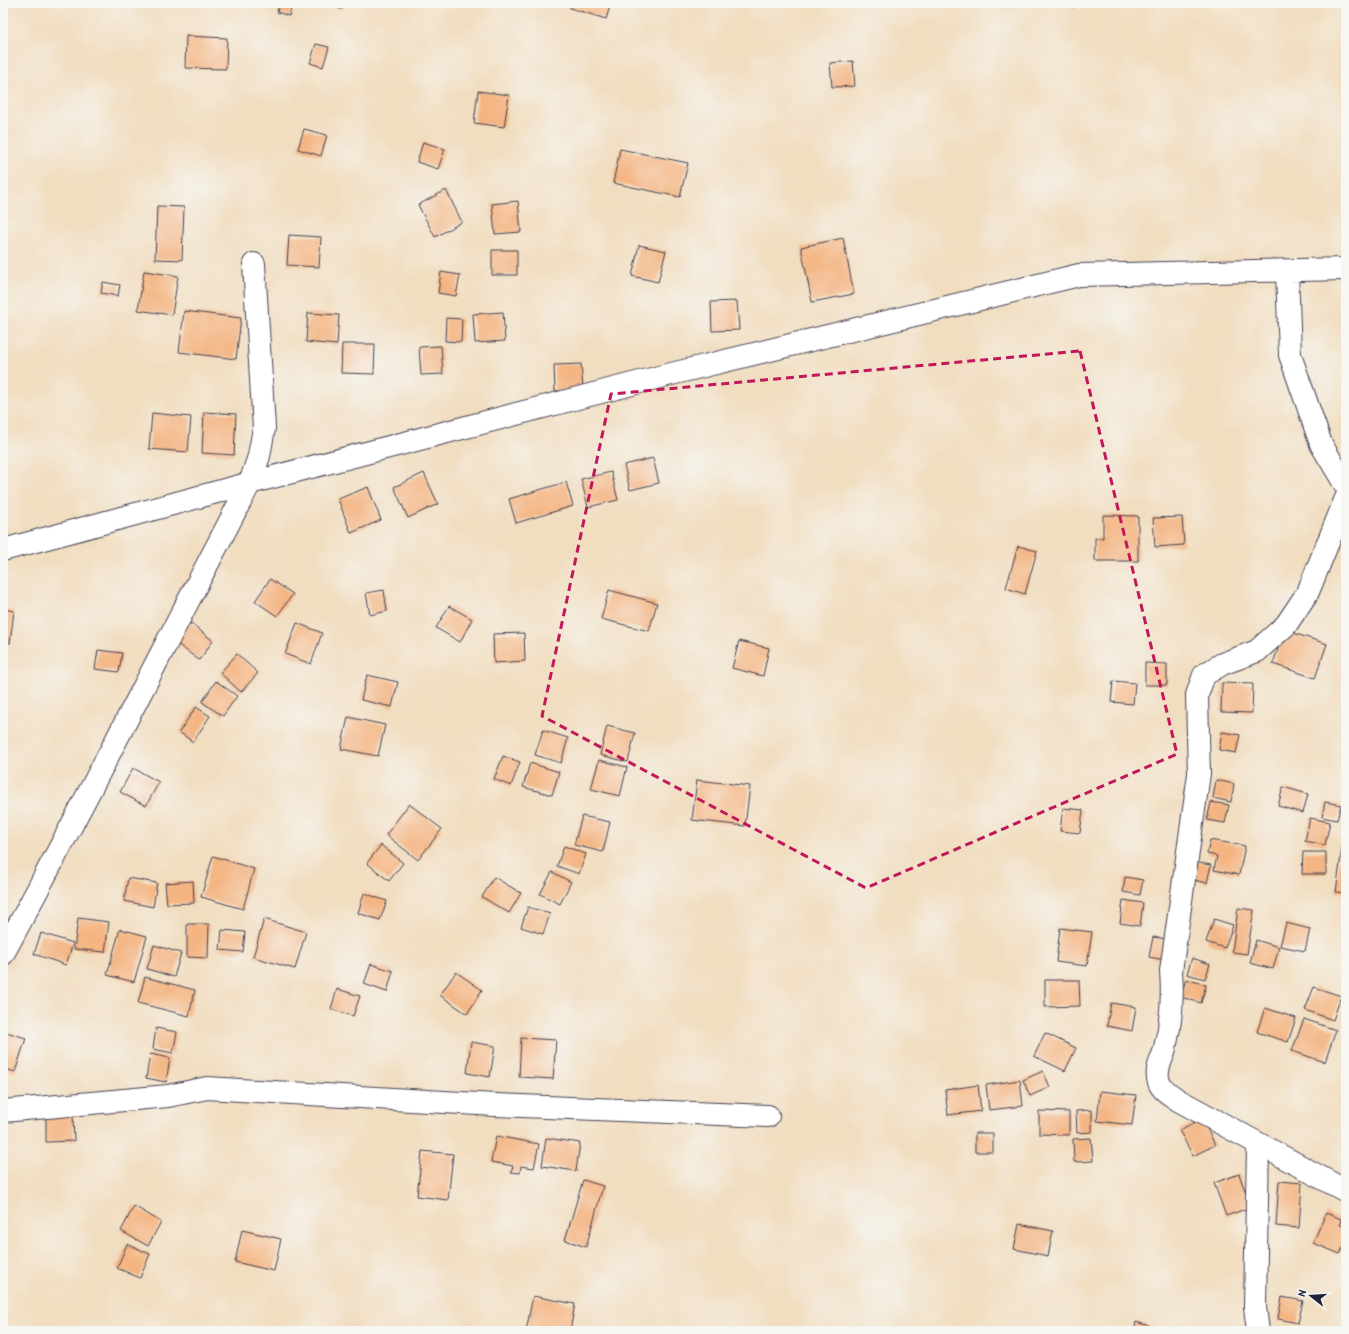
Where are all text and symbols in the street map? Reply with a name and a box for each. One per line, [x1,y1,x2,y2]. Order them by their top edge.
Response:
north arrow [1291,1276,1331,1316]
text: N [1294,1288,1309,1298]

